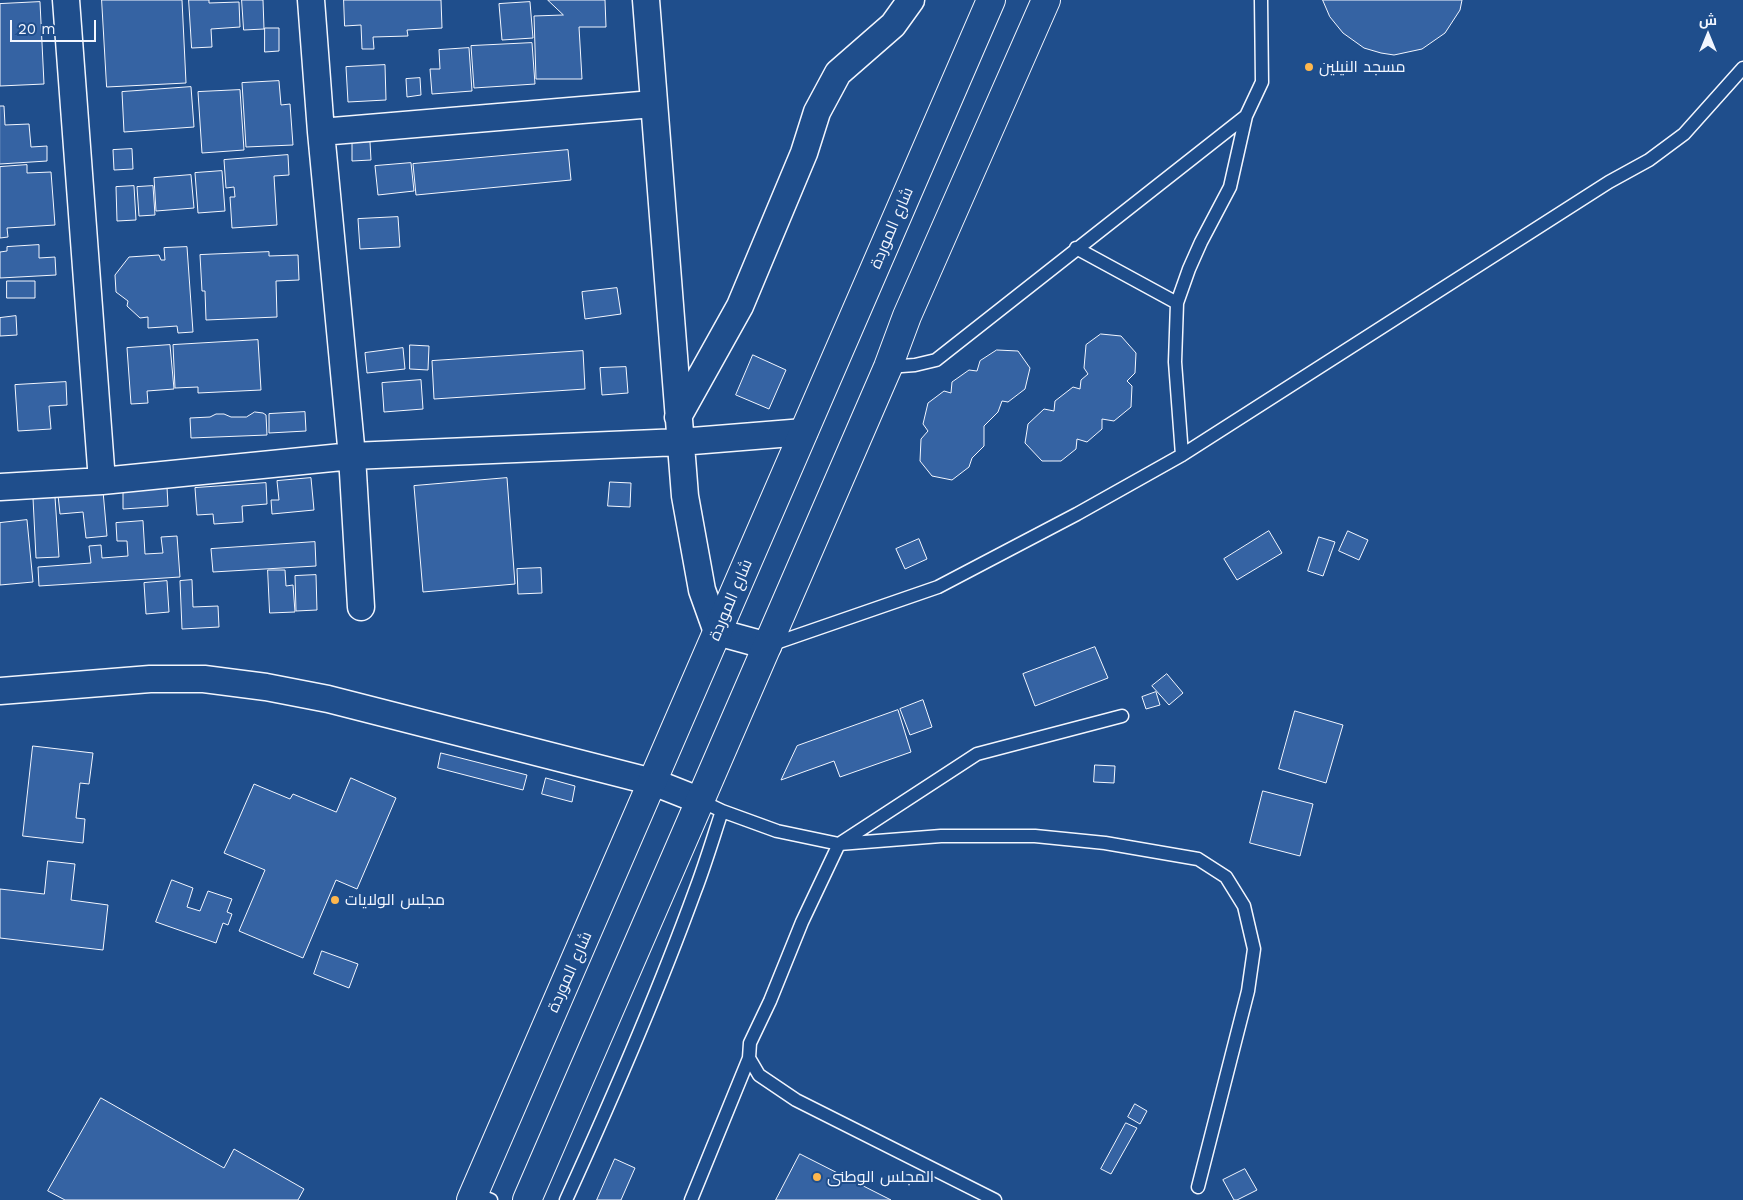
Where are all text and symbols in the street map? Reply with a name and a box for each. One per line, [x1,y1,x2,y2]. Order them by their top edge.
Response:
scale bar [12,10,99,42]
north arrow [1683,10,1733,60]
text: ش [1699,12,1717,28]
text: 20 m [18,20,56,38]
place label: مسجد النيلين [1319,57,1406,77]
marker: مسجد النيلين [1303,61,1315,73]
street label: شارع الموردة [866,184,918,272]
street label: شارع الموردة [705,556,757,644]
place label: مجلس الولايات [345,890,445,910]
marker: مجلس الولايات [329,894,341,906]
street label: شارع الموردة [544,929,596,1015]
place label: المجلس الوطنى [827,1167,934,1187]
marker: المجلس الوطنى [811,1171,823,1183]

